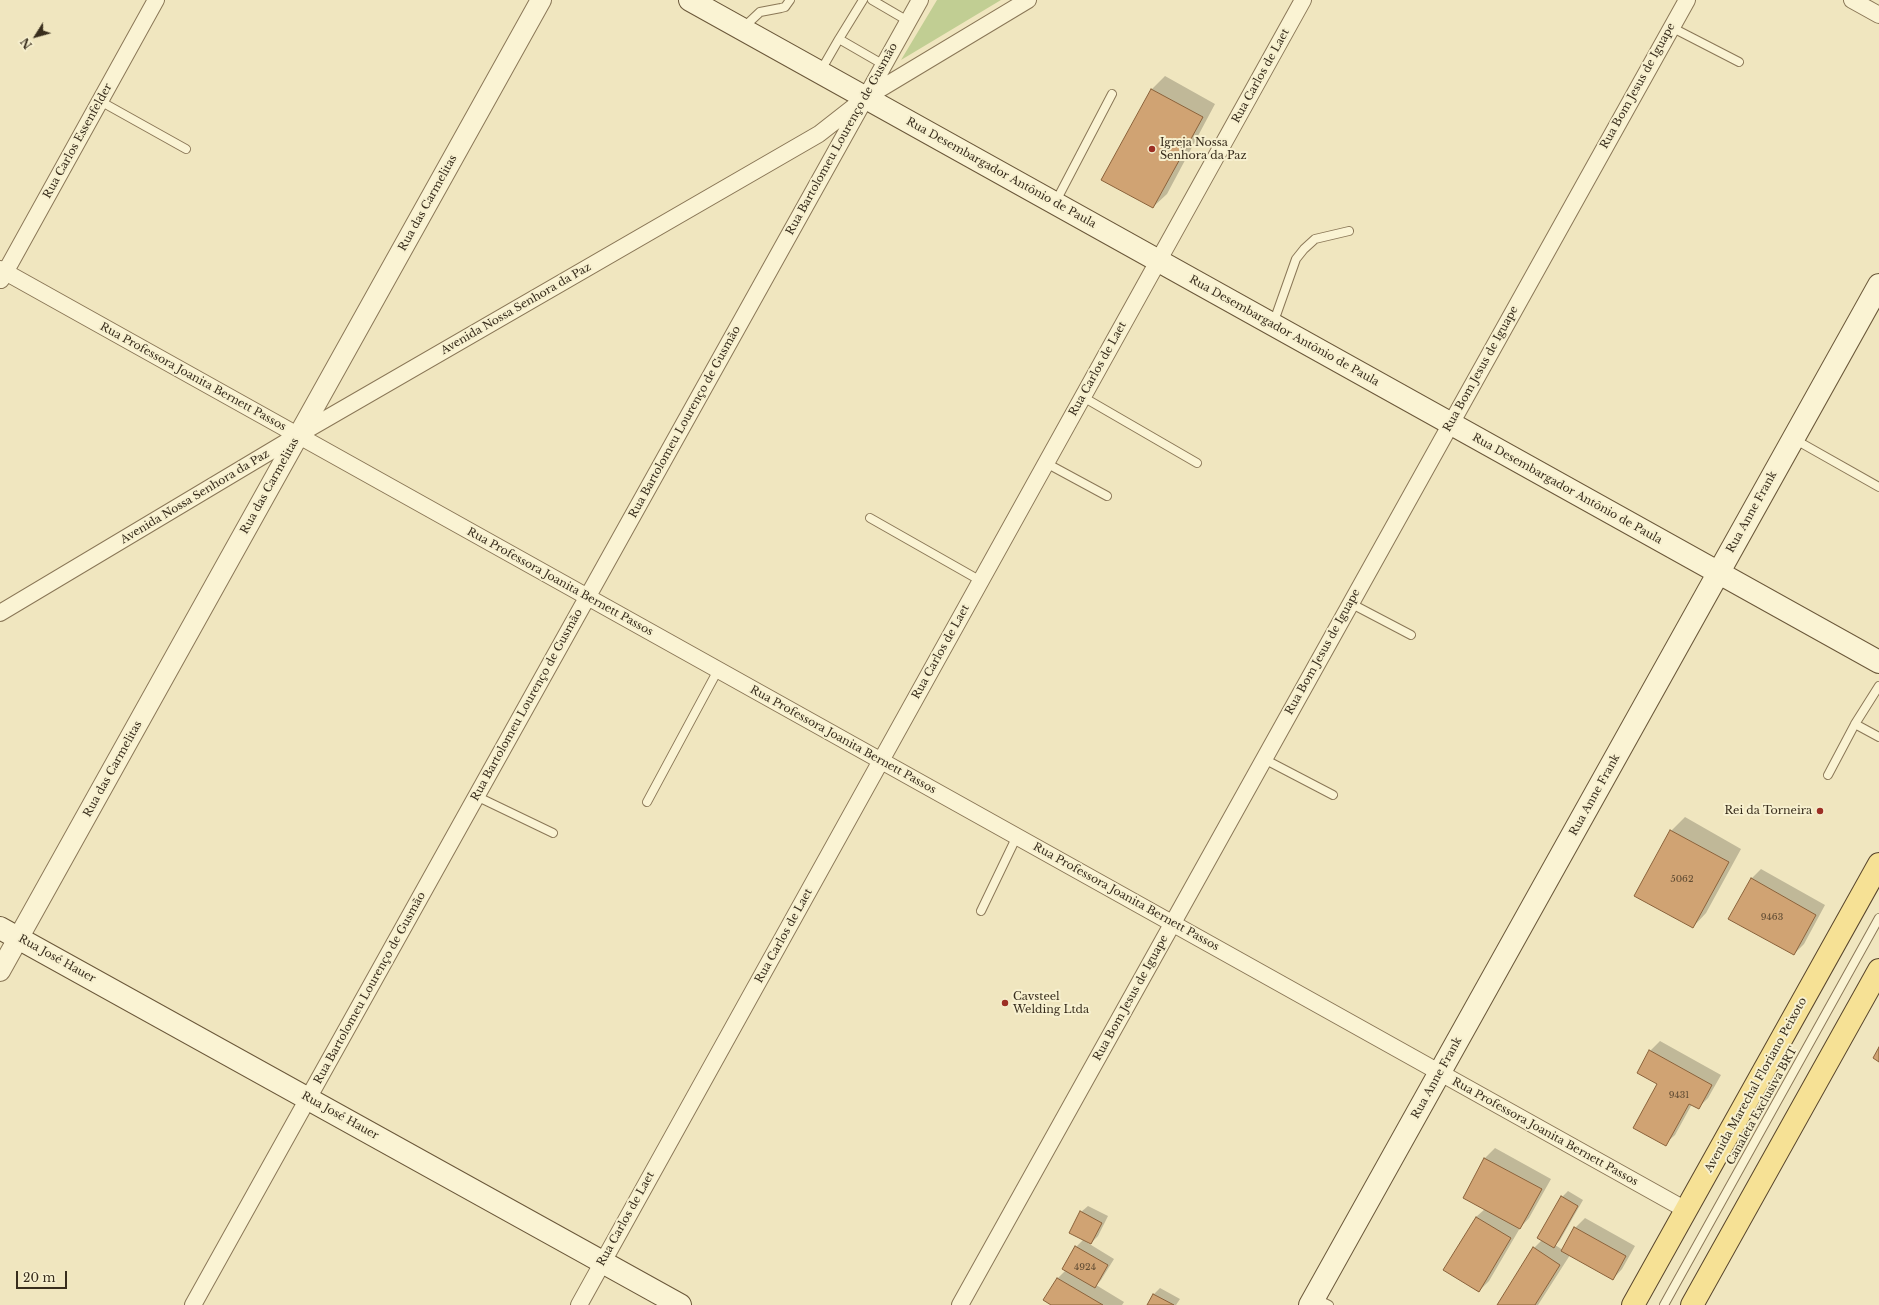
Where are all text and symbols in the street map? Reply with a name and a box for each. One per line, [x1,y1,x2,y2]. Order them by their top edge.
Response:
north arrow [16,16,56,56]
street label: Rua Bom Jesus de Iguape [1598,21,1678,151]
street label: Rua Carlos de Laet [1230,27,1292,125]
text: N [18,35,35,52]
street label: Rua Bartolomeu Lourenço de Gusmão [783,41,901,237]
street label: Rua Carlos Essenfelder [41,81,115,201]
street label: Rua Desembargador Antônio de Paula [904,115,1098,231]
place label: Igreja Nossa Senhora da Paz [1160,136,1247,162]
marker: Igreja Nossa Senhora da Paz [1147,144,1157,154]
street label: Rua das Carmelitas [396,153,460,253]
street label: Avenida Nossa Senhora da Paz [439,260,593,358]
street label: Rua Desembargador Antônio de Paula [1187,273,1381,389]
street label: Rua Bom Jesus de Iguape [1441,304,1521,434]
street label: Rua Professora Joanita Bernett Passos [98,320,288,434]
street label: Rua Carlos de Laet [1067,320,1129,418]
street label: Rua Bartolomeu Lourenço de Gusmão [626,324,744,520]
street label: Rua Desembargador Antônio de Paula [1470,431,1664,547]
street label: Rua das Carmelitas [238,436,302,536]
street label: Avenida Nossa Senhora da Paz [118,447,272,547]
street label: Rua Anne Frank [1724,469,1780,555]
street label: Rua Professora Joanita Bernett Passos [465,525,655,639]
street label: Rua Bom Jesus de Iguape [1283,587,1363,717]
street label: Rua Carlos de Laet [910,603,972,701]
street label: Rua Bartolomeu Lourenço de Gusmão [468,607,586,803]
street label: Rua Professora Joanita Bernett Passos [748,683,938,797]
street label: Rua das Carmelitas [81,719,145,819]
street label: Rua Anne Frank [1567,752,1623,838]
place label: Rei da Torneira [1724,804,1812,818]
marker: Rei da Torneira [1815,806,1825,816]
street label: Rua Professora Joanita Bernett Passos [1031,840,1221,954]
house number: 5062 [1671,874,1693,884]
street label: Rua Carlos de Laet [753,887,815,985]
street label: Rua Bartolomeu Lourenço de Gusmão [311,890,429,1086]
house number: 9463 [1761,912,1783,922]
street label: Rua José Hauer [16,932,98,986]
street label: Rua Bom Jesus de Iguape [1091,933,1171,1063]
place label: Cavsteel Welding Ltda [1013,990,1089,1016]
street label: Avenida Marechal Floriano Peixoto [1702,995,1810,1175]
marker: Cavsteel Welding Ltda [1000,998,1010,1008]
street label: Rua Anne Frank [1409,1035,1465,1121]
street label: Canaleta Exclusiva BRT [1724,1045,1800,1167]
street label: Rua Professora Joanita Bernett Passos [1450,1075,1640,1189]
street label: Rua José Hauer [299,1089,381,1143]
house number: 9431 [1669,1090,1689,1100]
street label: Rua Carlos de Laet [595,1170,657,1268]
house number: 4924 [1074,1262,1096,1272]
scale bar [18,1263,69,1289]
text: 20 m [23,1270,55,1285]

